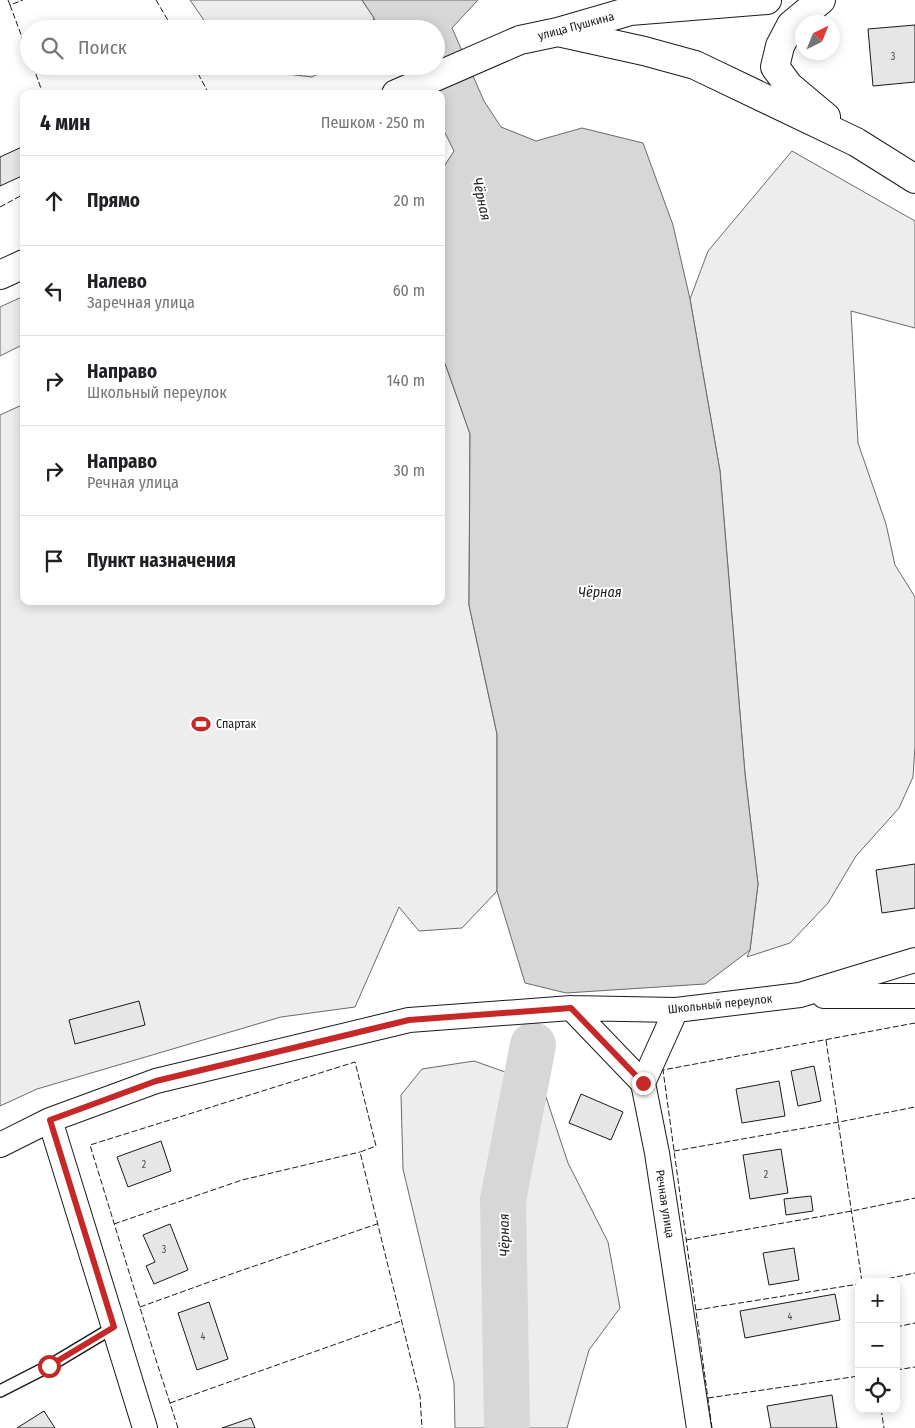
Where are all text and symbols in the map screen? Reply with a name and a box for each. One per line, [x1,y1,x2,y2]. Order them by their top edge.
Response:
street label: улица Пушкина [536,9,616,43]
north arrow [795,15,840,60]
search box [20,20,445,75]
icon: search [38,34,66,62]
text: Поиск [78,36,127,59]
house number: 3 [891,51,896,63]
text: 4 мин [40,110,90,136]
text: Пешком · 250 m [321,113,425,132]
water label: Чёрная [469,176,494,222]
icon: ahead [40,187,68,215]
text: Прямо [87,189,140,212]
text: 20 m [394,191,425,210]
text: Налево [87,270,147,293]
icon: left [40,277,68,305]
text: 60 m [393,281,425,300]
text: Заречная улица [87,293,195,312]
text: Направо [87,360,157,383]
icon: right [40,367,68,395]
text: 140 m [387,371,425,390]
text: Школьный переулок [87,383,227,402]
text: Направо [87,450,157,473]
icon: right [40,457,68,485]
text: 30 m [393,461,425,480]
text: Речная улица [87,473,179,492]
icon: arrive [40,547,68,575]
text: Пункт назначения [87,549,236,572]
water label: Чёрная [578,584,622,601]
sports icon: Спартак [190,713,212,735]
place label: Спартак [216,717,257,731]
street label: Школьный переулок [667,992,773,1016]
route end [632,1072,655,1095]
house number: 2 [142,1159,147,1171]
street label: Речная улица [653,1169,677,1239]
house number: 2 [764,1169,769,1181]
water label: Чёрная [496,1213,513,1257]
house number: 3 [162,1244,167,1256]
map controls [855,1278,900,1413]
button: + [855,1278,900,1323]
house number: 4 [788,1311,793,1323]
button: − [855,1323,900,1368]
house number: 4 [201,1331,206,1343]
route start [38,1355,61,1378]
button: locate [855,1368,900,1413]

